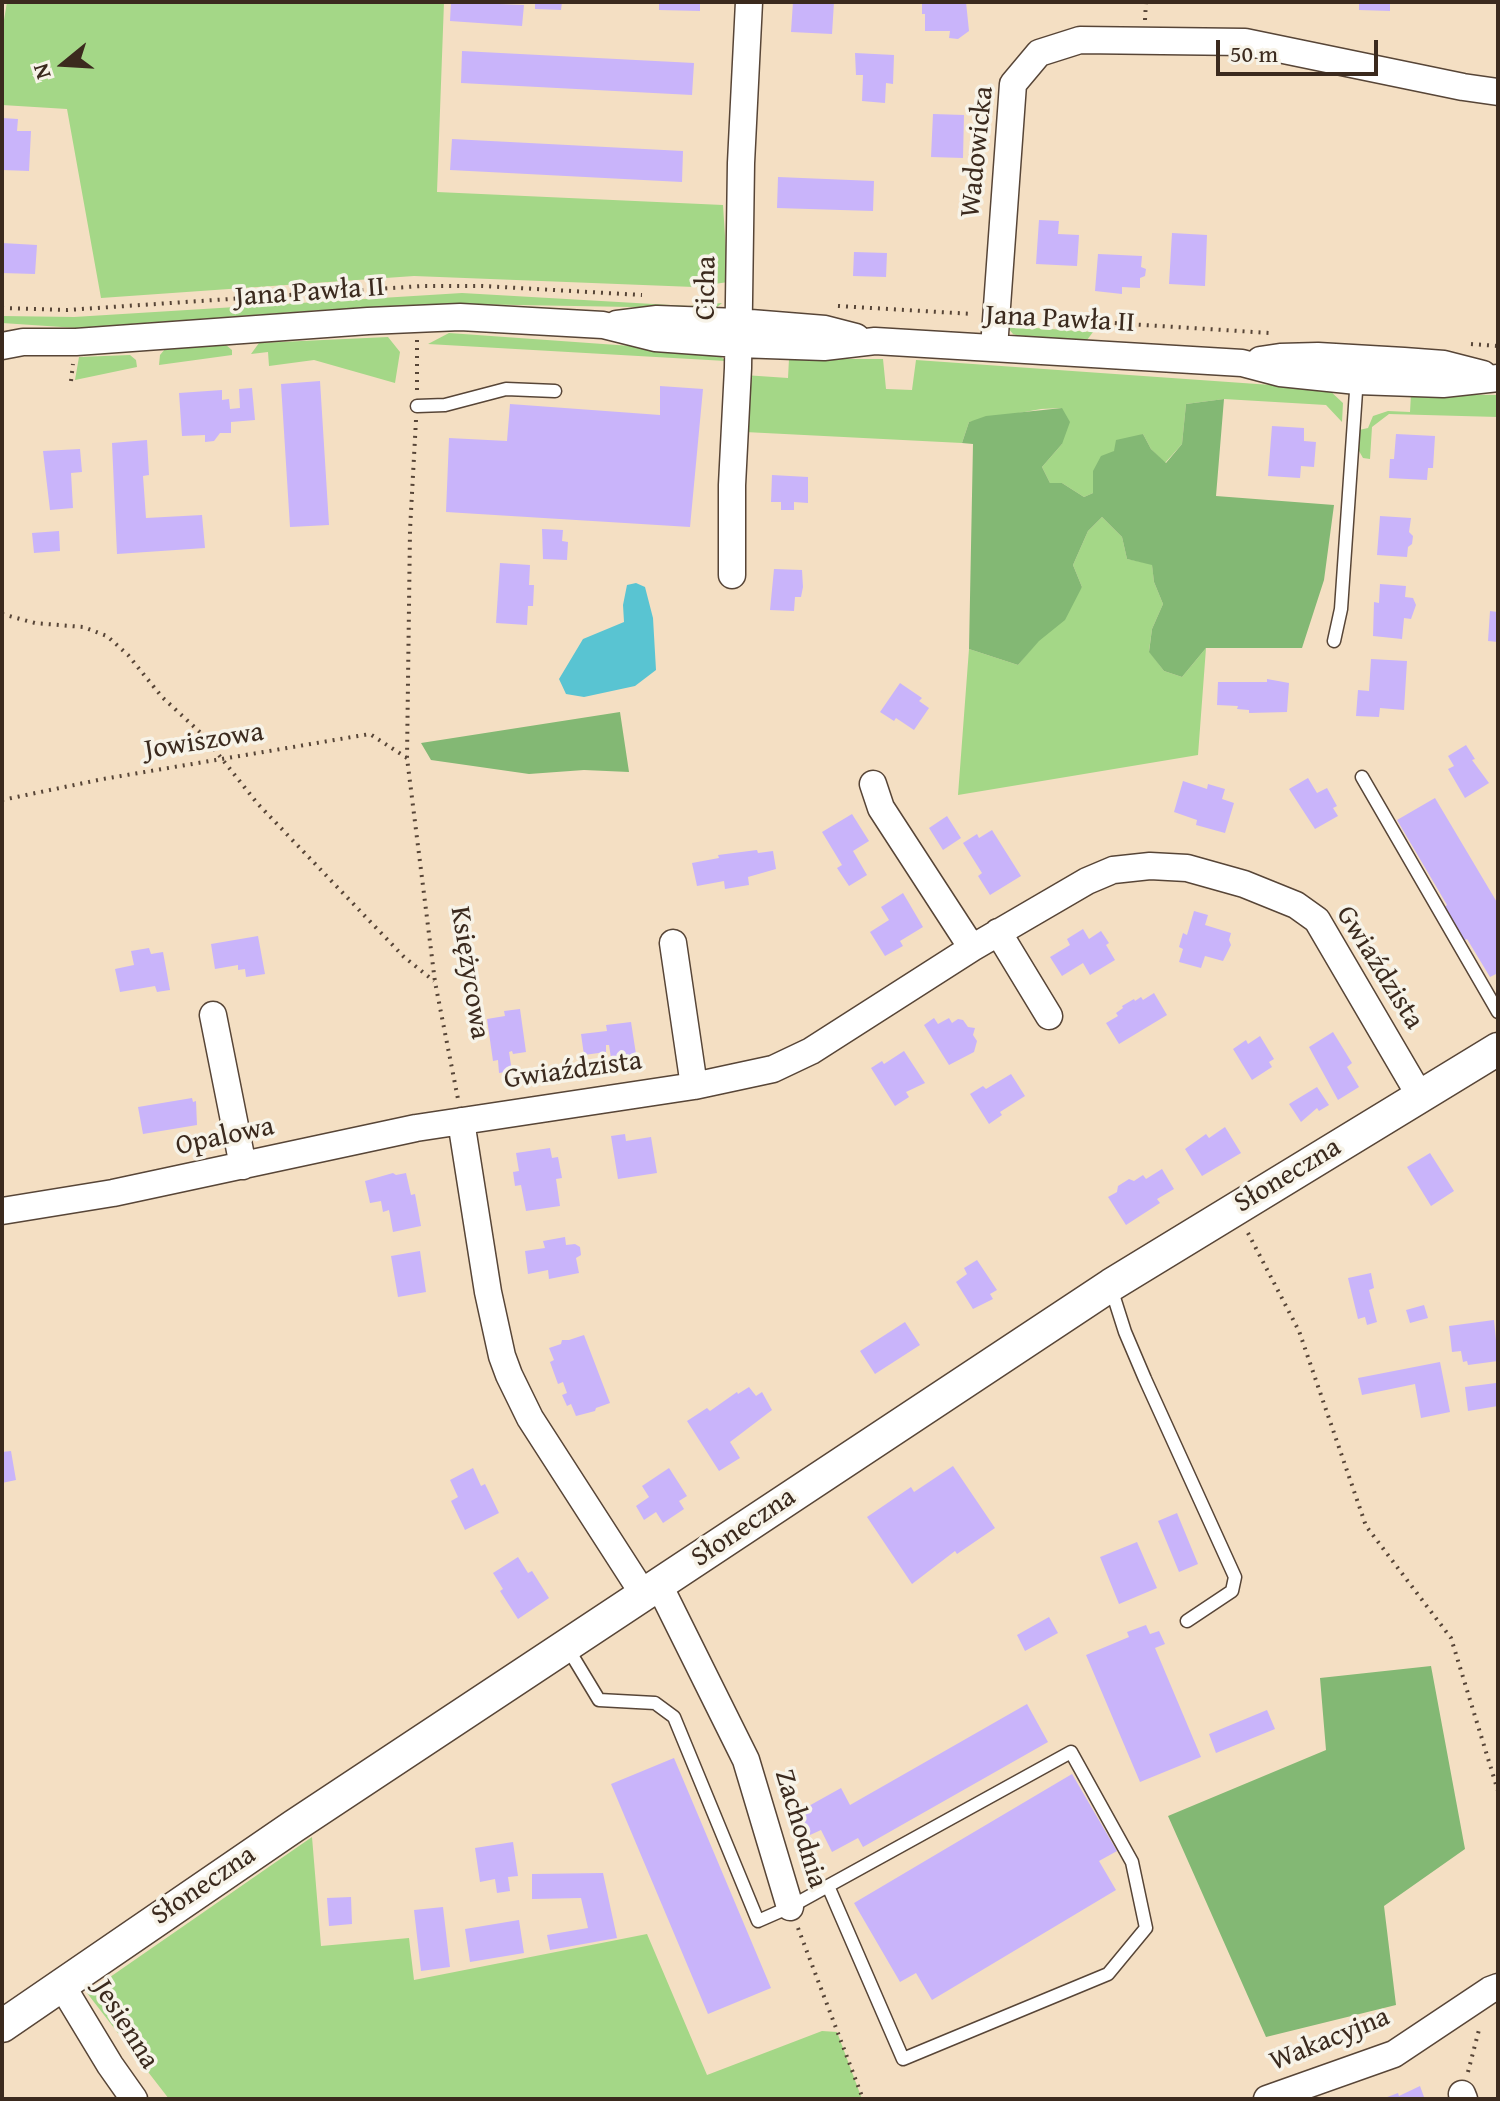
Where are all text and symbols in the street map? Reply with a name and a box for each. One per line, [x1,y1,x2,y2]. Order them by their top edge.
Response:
north arrow [24,24,104,104]
scale bar [1220,24,1382,74]
text: 50 m [1230,36,1278,71]
text: N [24,59,59,83]
street label: Wadowicka [954,85,1002,219]
street label: Cicha [690,256,724,320]
street label: Jana Pawła II [234,271,386,315]
street label: Jana Pawła II [984,299,1136,341]
street label: Jowiszowa [142,716,266,768]
street label: Gwiaździsta [1328,900,1430,1036]
street label: Księżycowa [442,904,496,1042]
street label: Gwiaździsta [502,1045,644,1097]
street label: Opalowa [173,1110,277,1164]
street label: Słoneczna [1228,1131,1348,1221]
street label: Słoneczna [685,1481,803,1575]
street label: Zachodnia [766,1766,834,1892]
street label: Słoneczna [145,1839,263,1933]
street label: Jesienna [85,1974,165,2076]
street label: Wakacyjna [1265,2001,1395,2079]

